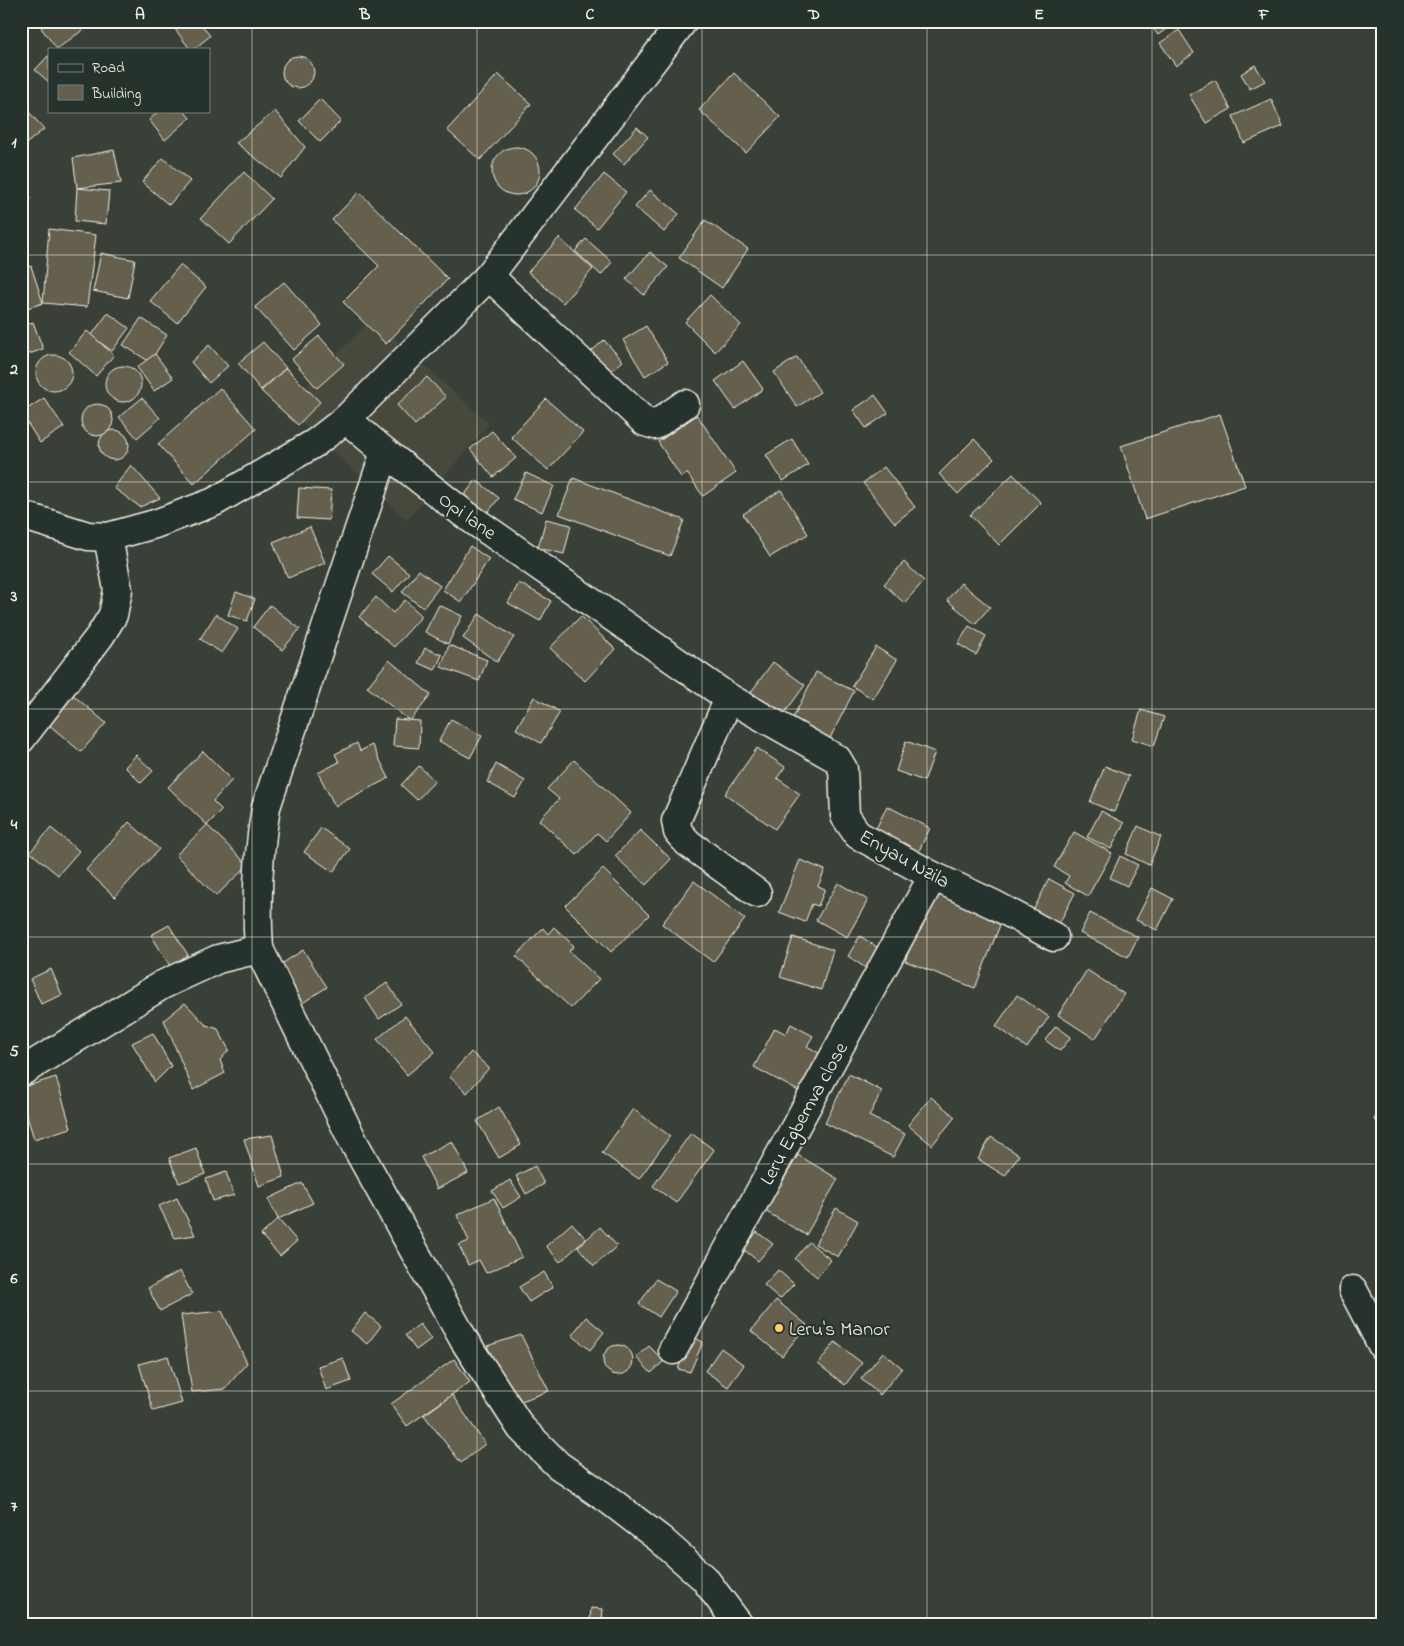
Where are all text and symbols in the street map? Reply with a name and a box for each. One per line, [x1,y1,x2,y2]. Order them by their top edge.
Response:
text: A [135,3,145,27]
text: B [359,3,371,27]
text: C [586,3,595,27]
text: D [807,3,820,27]
text: E [1034,3,1044,27]
text: F [1258,3,1270,27]
legend [48,48,210,112]
text: Road [92,57,125,79]
text: Building [91,83,141,106]
text: 1 [11,131,17,155]
text: 2 [9,358,18,382]
street label: Opi lane [431,486,502,548]
text: 3 [10,585,18,609]
text: 4 [10,813,18,837]
street label: Enyau Nzila [853,823,955,897]
street label: Leru Egbemva close [754,1037,857,1192]
text: 5 [9,1040,19,1064]
text: 6 [9,1267,18,1291]
place label: Leru's Manor [789,1316,890,1345]
marker: Leru's Manor [773,1322,785,1334]
text: 7 [11,1495,18,1519]

